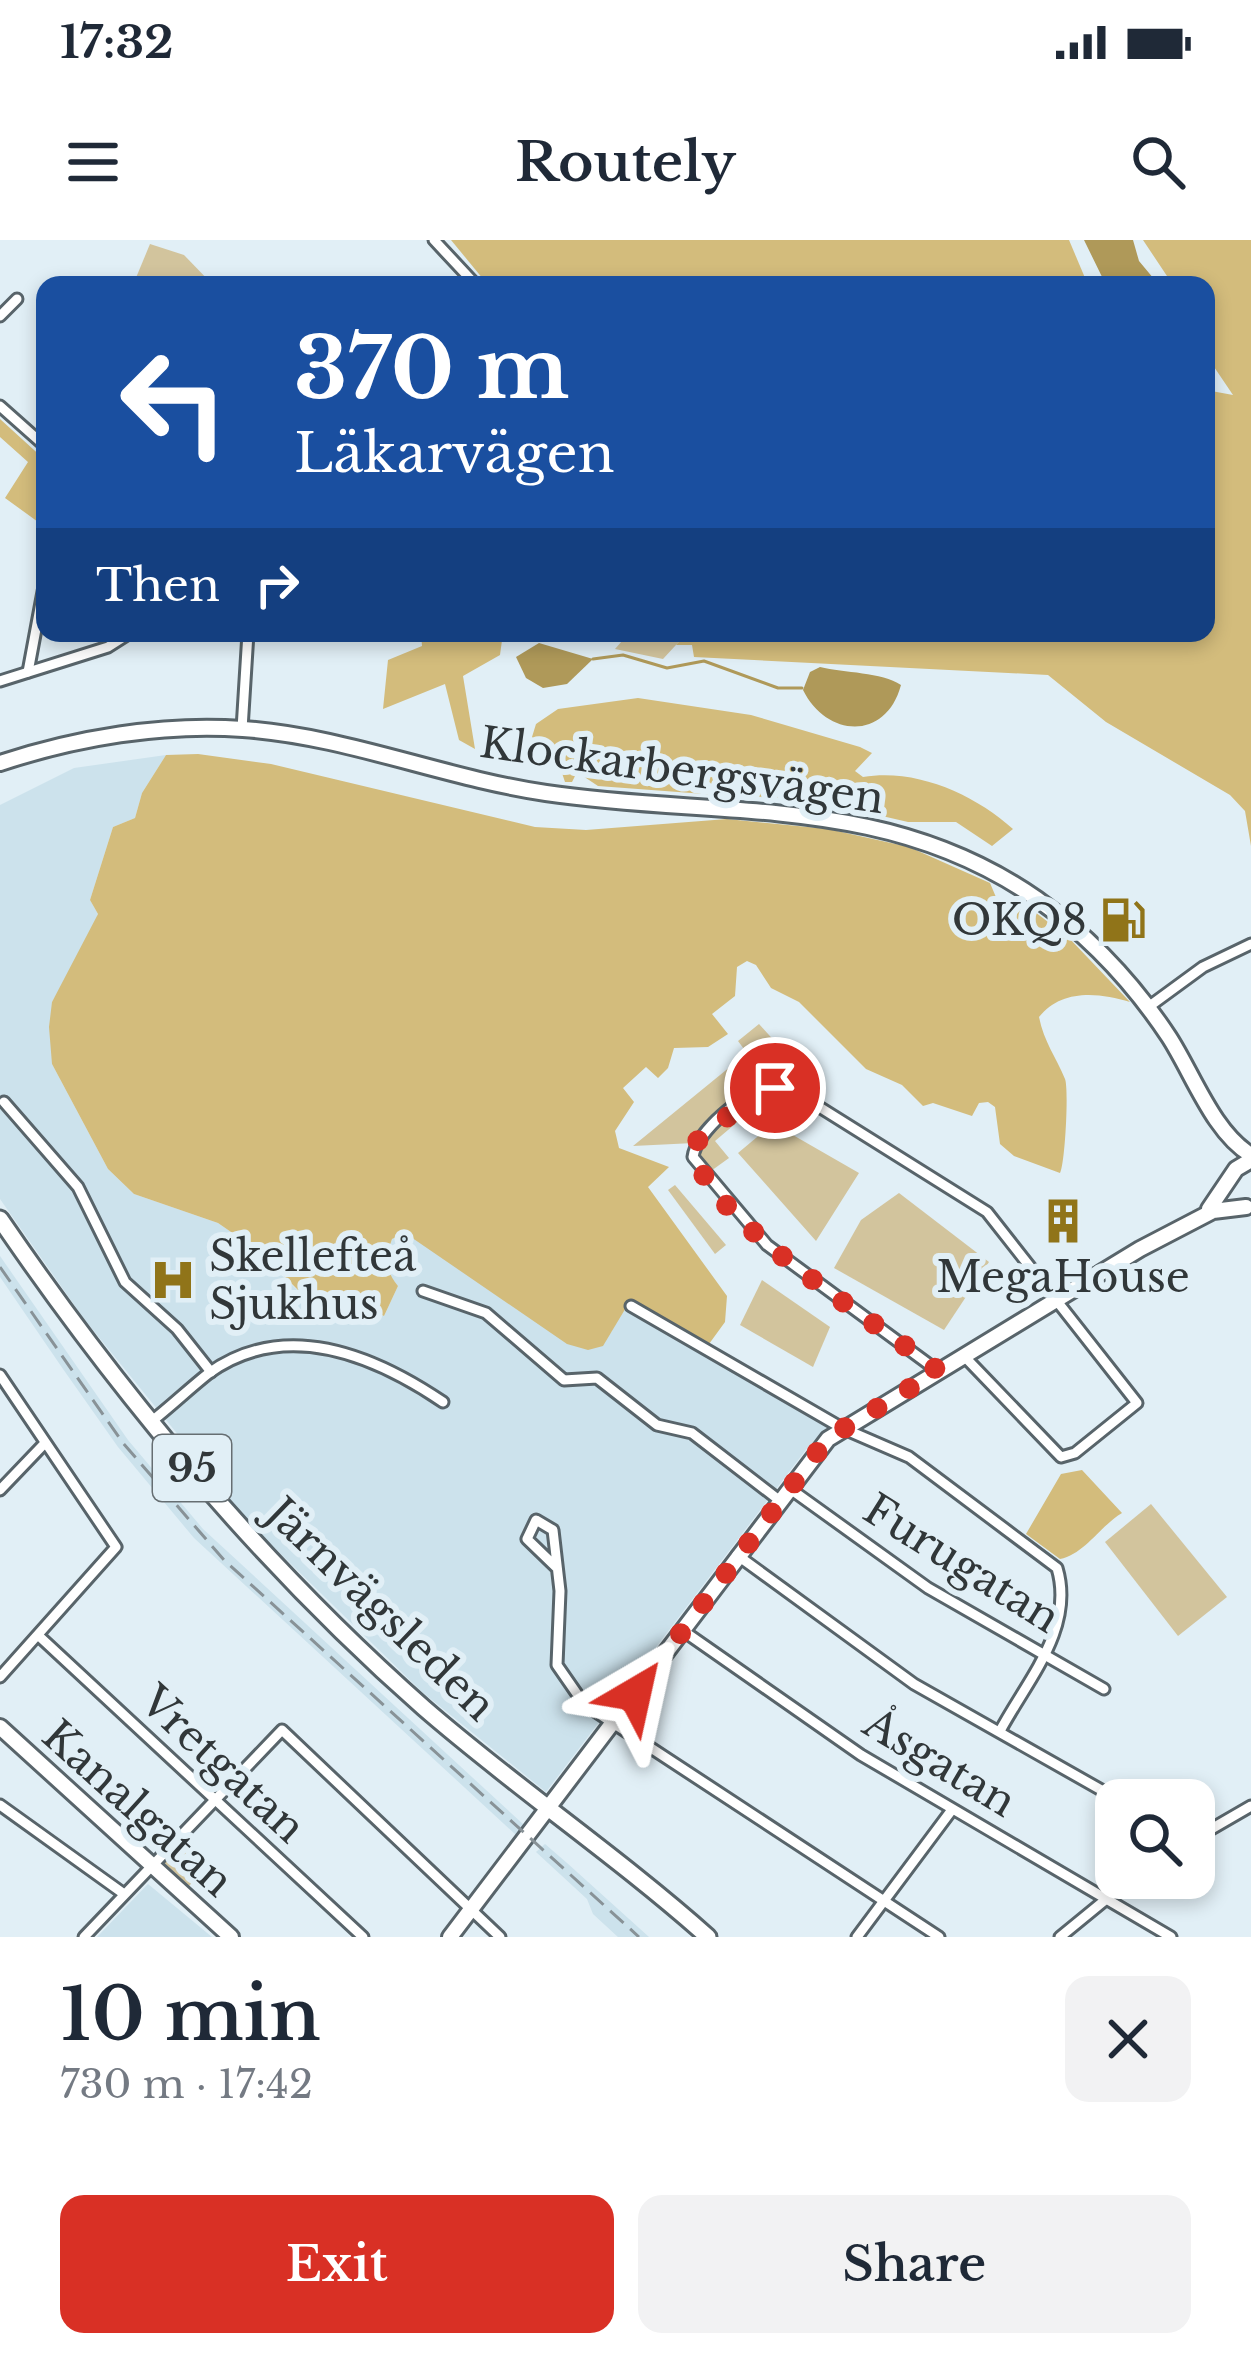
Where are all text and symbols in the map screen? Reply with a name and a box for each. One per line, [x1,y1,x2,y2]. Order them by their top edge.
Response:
text: 17:32 [60,14,174,70]
icon: menu [60,129,126,195]
text: Routely [515,129,736,196]
icon: search [1125,129,1191,195]
text: 370 m [294,317,570,421]
icon: left [96,324,252,480]
text: Läkarvägen [294,420,615,487]
icon: right [244,552,310,618]
text: Then [96,557,220,613]
street label: Klockarbergsvägen [477,716,887,824]
place label: OKQ8 [952,894,1087,946]
fuel station icon: OKQ8 [1098,895,1148,945]
pin [724,1037,826,1139]
icon: arrive [742,1055,808,1121]
building icon: MegaHouse [1038,1196,1088,1246]
place label: Skellefteå Sjukhus [209,1230,417,1330]
place label: MegaHouse [936,1251,1190,1303]
hospital icon: Skellefteå Sjukhus [148,1255,198,1305]
road number: 95 [153,1435,231,1501]
street label: Furugatan [855,1482,1069,1644]
street label: Järnvägsleden [252,1483,506,1731]
position arrow [572,1631,698,1757]
street label: Vretgatan [129,1674,316,1853]
street label: Åsgatan [854,1695,1026,1828]
street label: Kanalgatan [32,1709,244,1907]
map controls [1095,1779,1215,1899]
button: search [1095,1779,1215,1899]
text: 10 min [60,1970,321,2059]
button: close [1065,1976,1191,2102]
text: 730 m · 17:42 [60,2060,313,2109]
button: Exit [60,2195,614,2333]
button: Share [638,2195,1191,2333]

